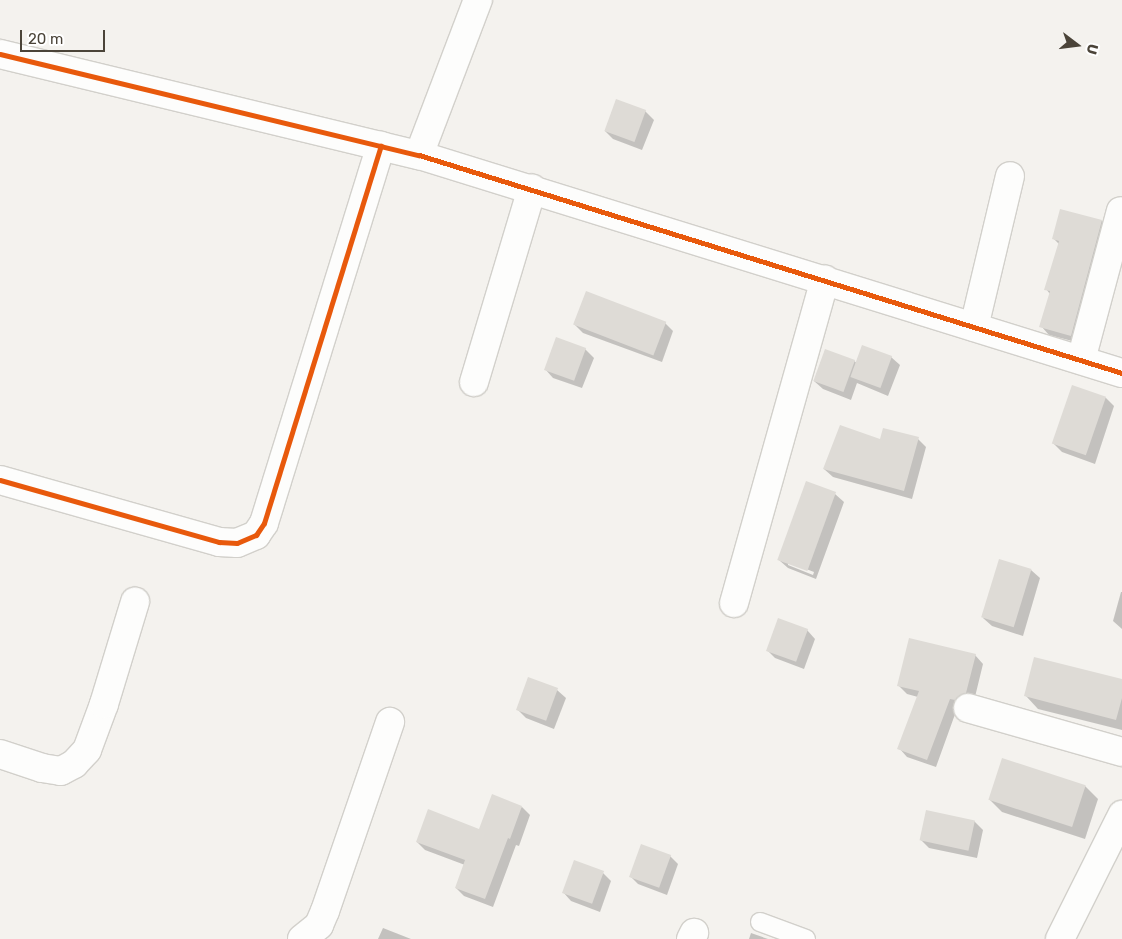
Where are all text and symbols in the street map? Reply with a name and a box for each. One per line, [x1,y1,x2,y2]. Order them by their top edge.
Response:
scale bar [22,20,108,52]
north arrow [1052,20,1102,70]
text: 20 m [28,30,63,48]
text: U [1082,42,1101,56]

